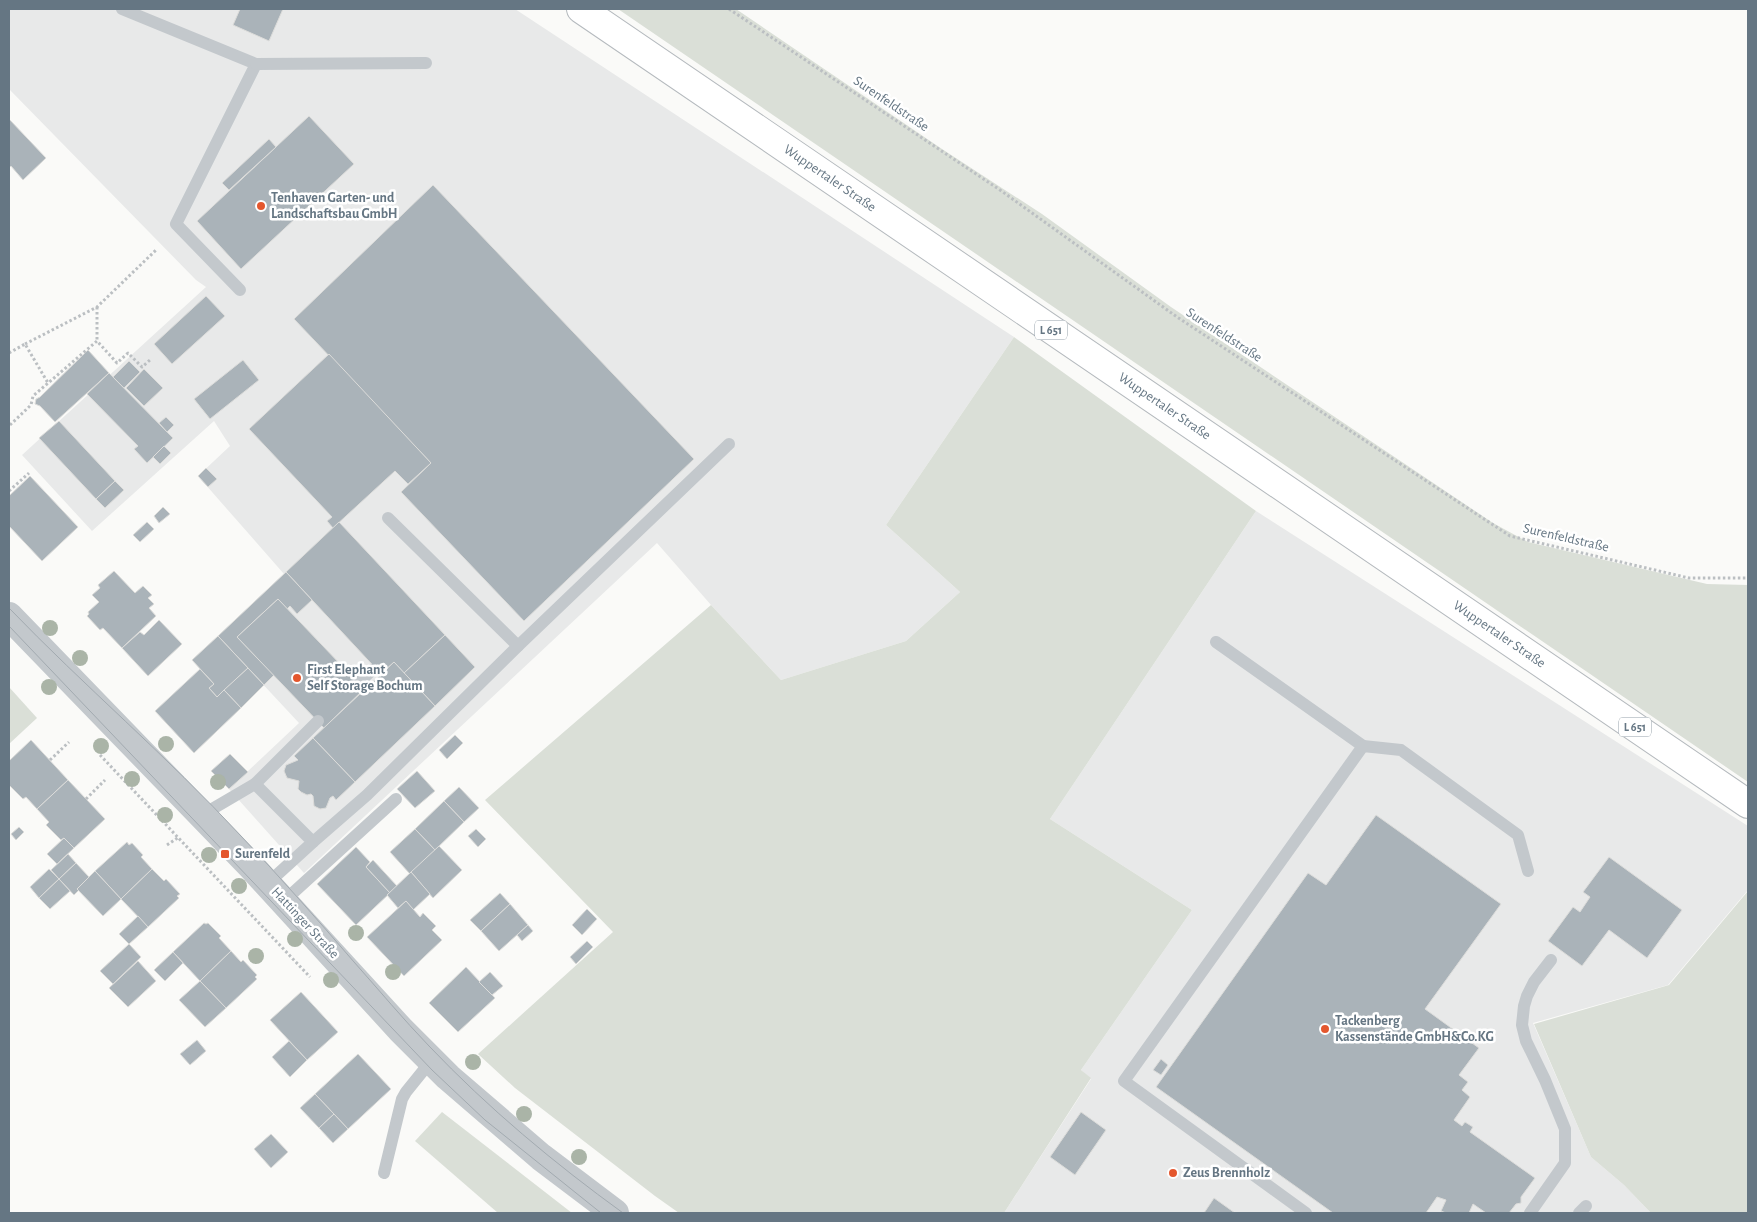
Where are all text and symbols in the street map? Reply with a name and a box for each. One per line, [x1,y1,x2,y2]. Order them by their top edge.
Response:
street label: Surenfeldstraße [851,74,931,134]
street label: Wuppertaler Straße [781,142,878,215]
place label: Tenhaven Garten- und Landschaftsbau GmbH [271,191,398,221]
marker: Tenhaven Garten- und Landschaftsbau GmbH [255,200,267,212]
street label: Surenfeldstraße [1183,305,1265,365]
road number: L 651 [1035,320,1067,340]
street label: Wuppertaler Straße [1116,370,1213,443]
street label: Surenfeldstraße [1522,521,1610,555]
street label: Wuppertaler Straße [1451,598,1548,671]
place label: First Elephant Self Storage Bochum [307,663,423,693]
marker: First Elephant Self Storage Bochum [291,672,303,684]
road number: L 651 [1619,718,1651,736]
place label: Surenfeld [235,847,291,861]
marker: Surenfeld [219,848,231,860]
street label: Hattinger Straße [269,885,341,961]
place label: Tackenberg Kassenstände GmbH&Co.KG [1335,1014,1494,1044]
marker: Tackenberg Kassenstände GmbH&Co.KG [1319,1023,1331,1035]
place label: Zeus Brennholz [1183,1166,1270,1180]
marker: Zeus Brennholz [1167,1167,1179,1179]

